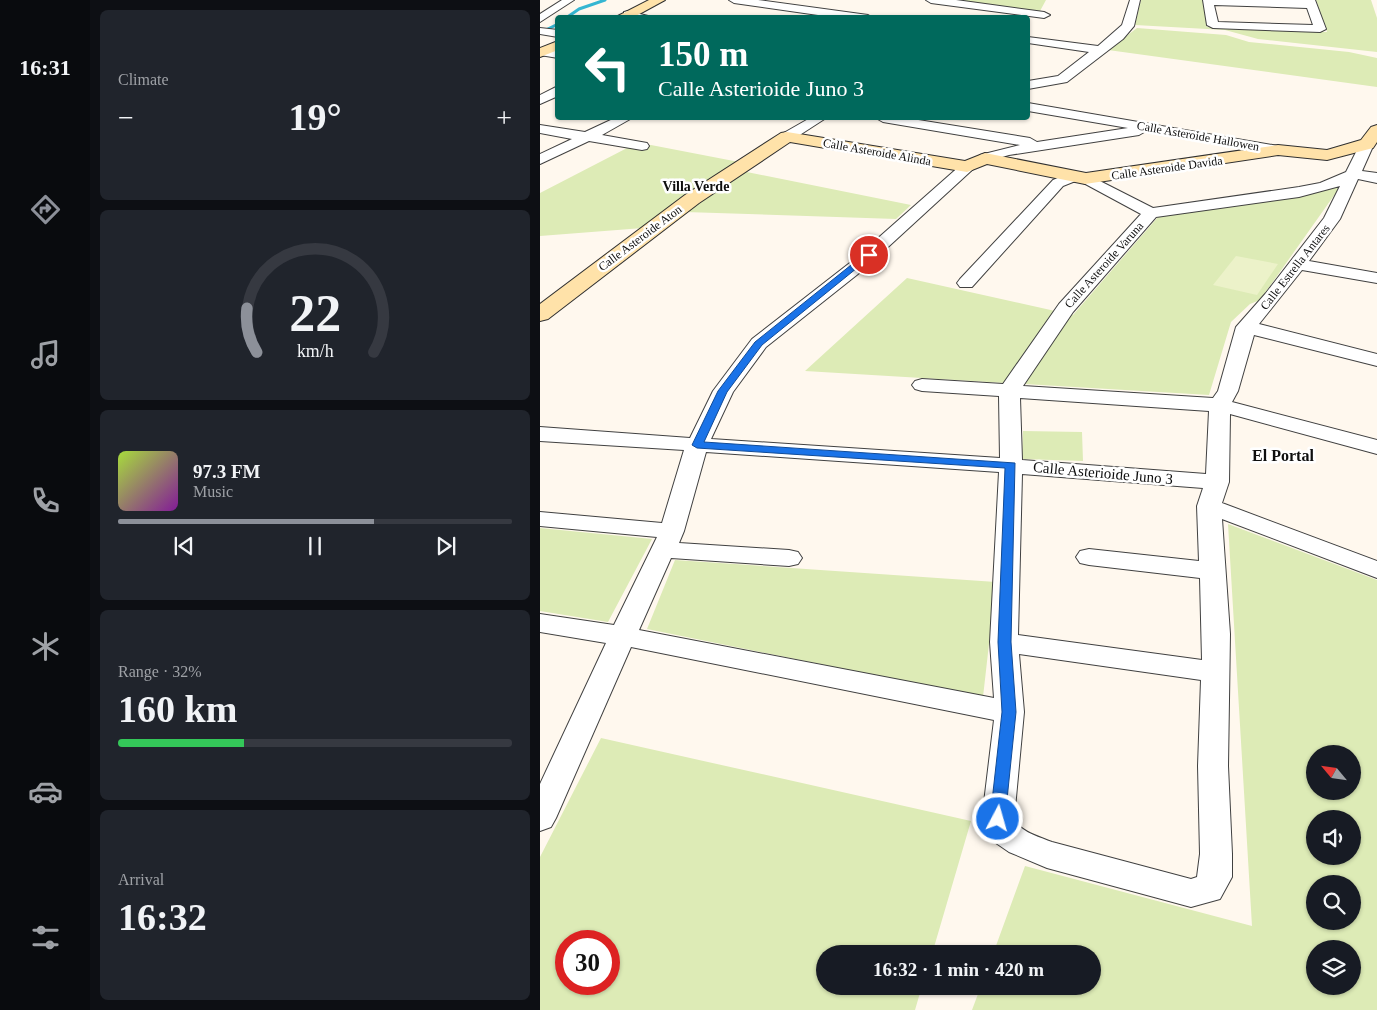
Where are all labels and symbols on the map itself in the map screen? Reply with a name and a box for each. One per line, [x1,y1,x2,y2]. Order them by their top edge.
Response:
street label: Calle Asteroide Hallowen [1136,118,1260,154]
street label: Calle Asteroide Alinda [822,136,933,169]
street label: Calle Asteroide Davida [1111,153,1224,183]
district label: Villa Verde [663,179,729,194]
street label: Calle Asteroide Aton [596,202,684,274]
street label: Calle Asteroide Varuna [1062,219,1147,311]
street label: Calle Estrella Antares [1257,221,1333,313]
pin [848,234,890,276]
district label: El Portal [1252,447,1314,464]
street label: Calle Asterioide Juno 3 [1032,459,1174,487]
north arrow [1306,745,1361,800]
position arrow [971,792,1023,844]
speed limit sign: 30 [555,930,620,995]

